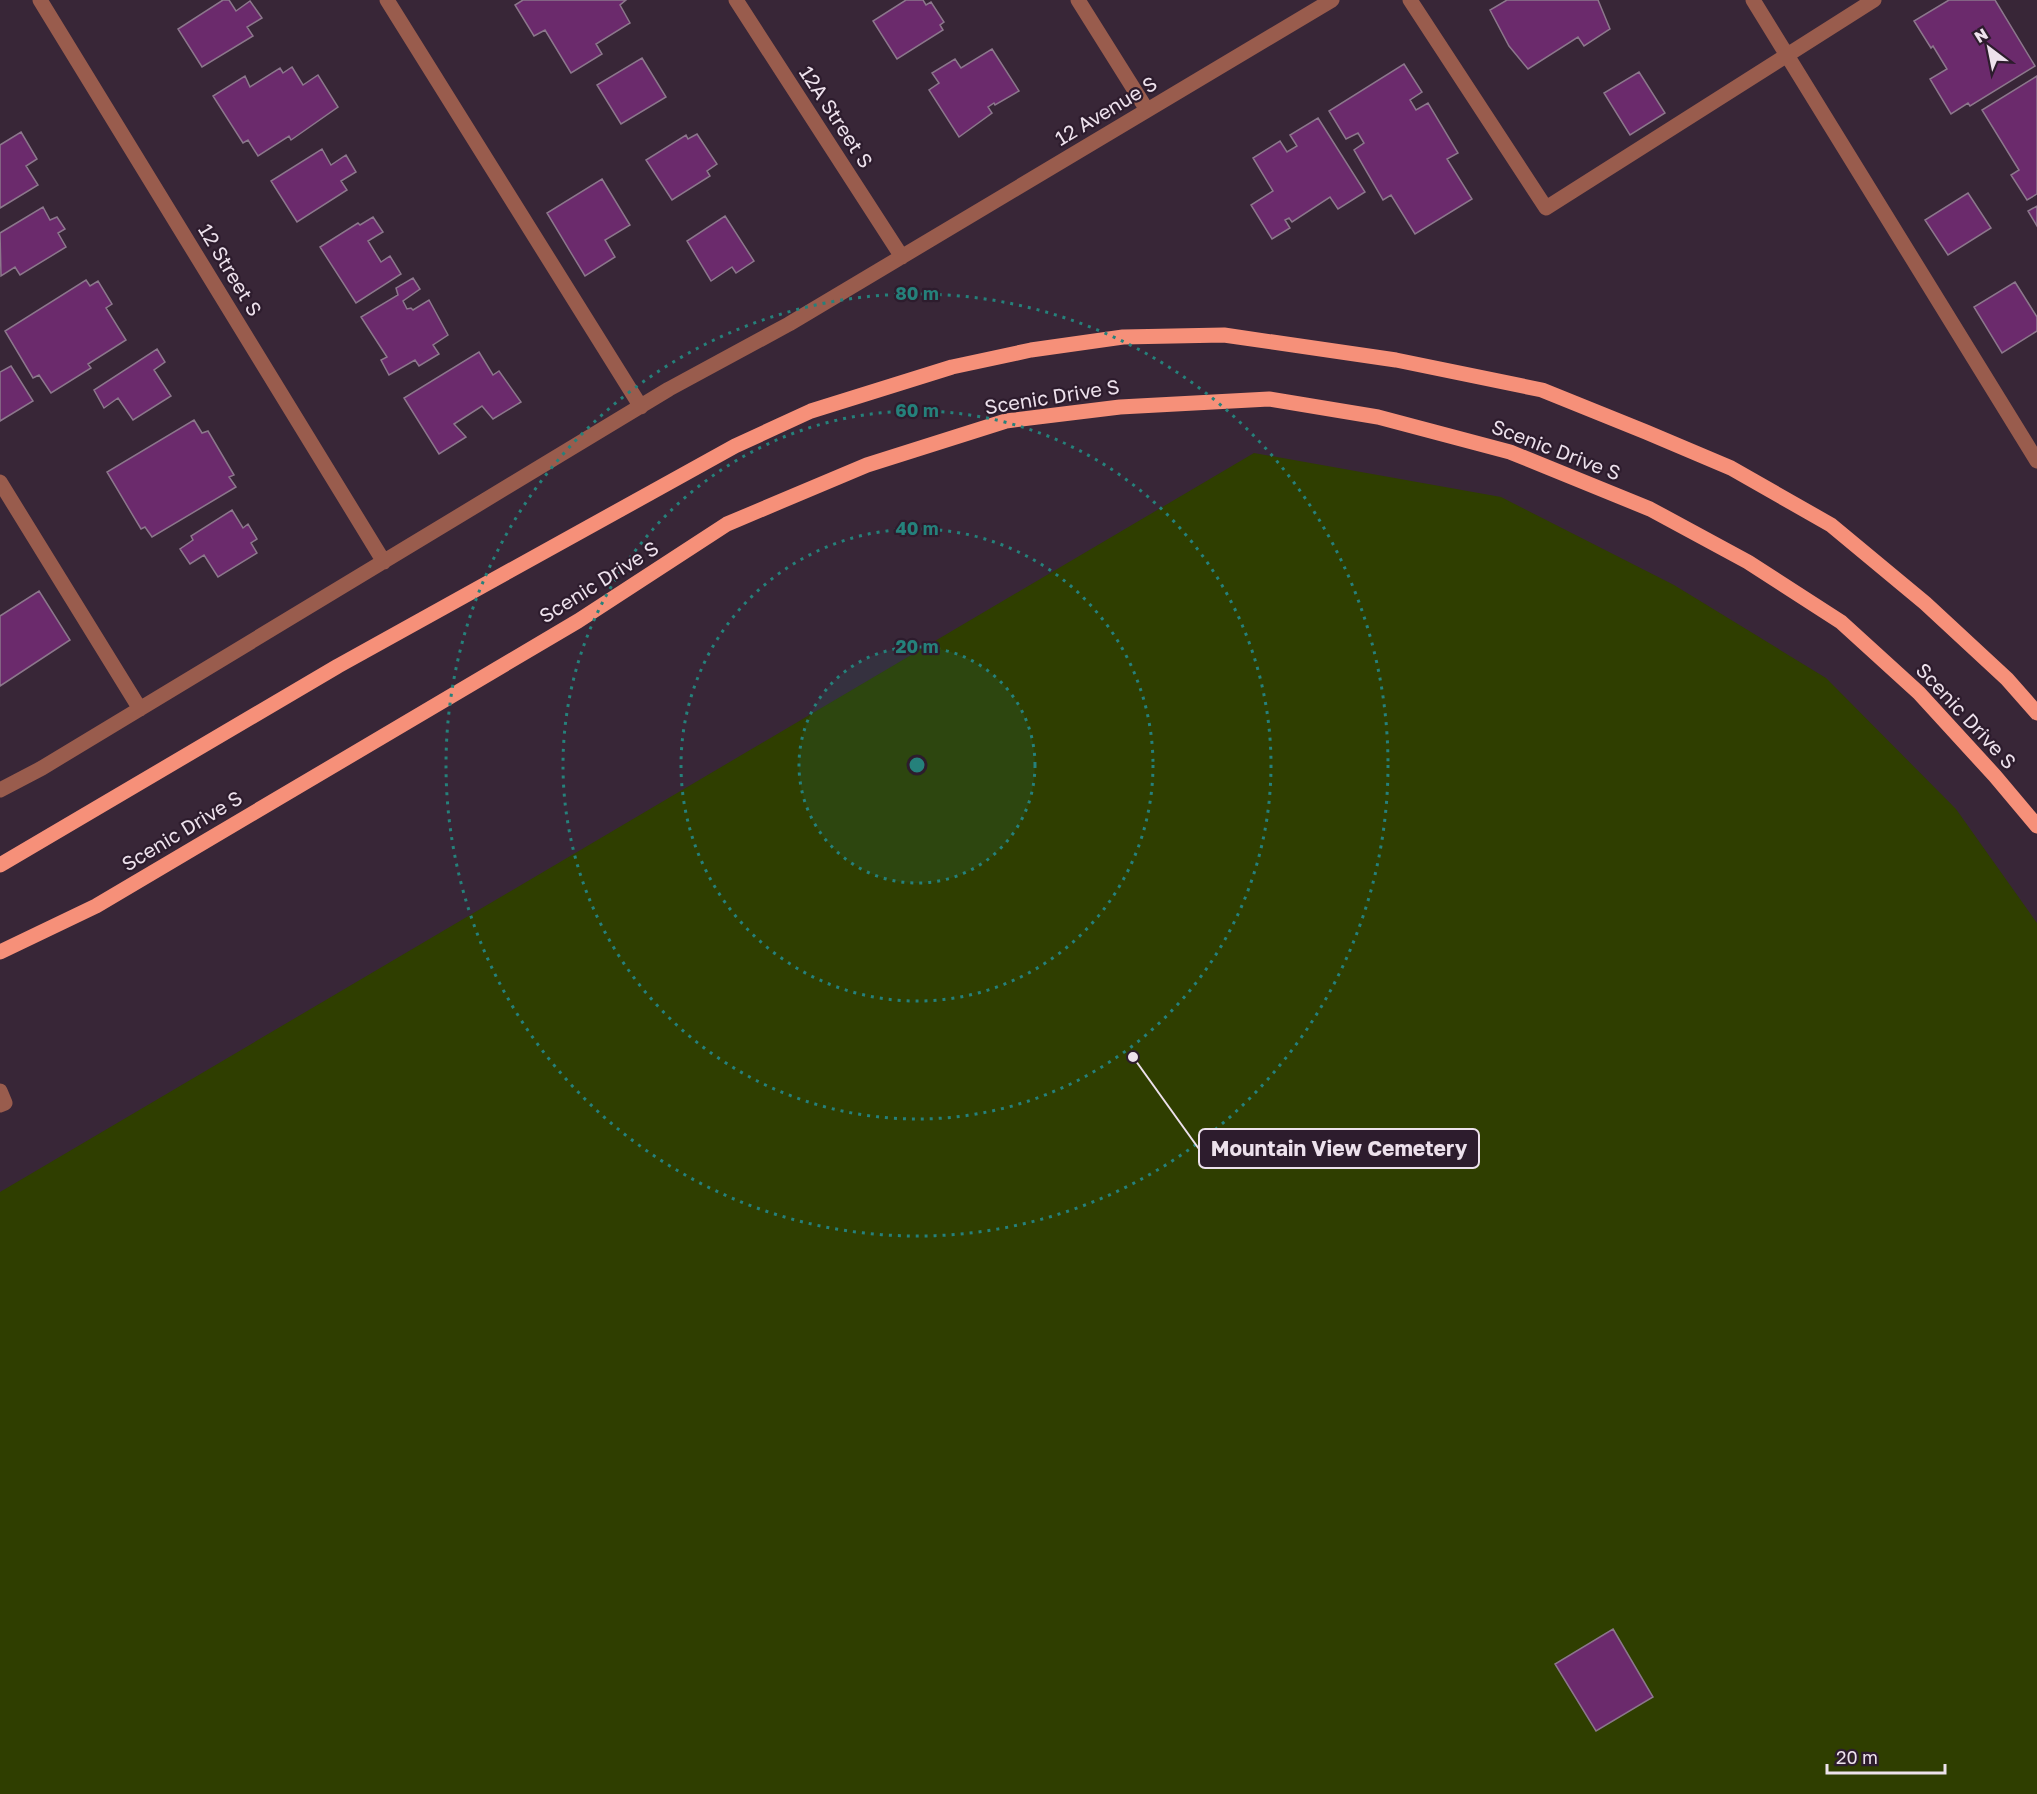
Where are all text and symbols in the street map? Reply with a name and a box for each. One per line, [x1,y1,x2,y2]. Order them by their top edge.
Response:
north arrow [1959,18,2019,78]
text: N [1971,24,1992,47]
street label: 12A Street S [795,61,879,172]
street label: 12 Avenue S [1050,70,1161,150]
street label: 12 Street S [194,219,268,320]
text: 80 m [895,282,939,304]
street label: Scenic Drive S [983,374,1121,419]
text: 60 m [895,399,939,421]
street label: Scenic Drive S [1488,413,1624,485]
text: 40 m [895,517,939,539]
street label: Scenic Drive S [534,535,663,627]
text: 20 m [896,635,938,657]
street label: Scenic Drive S [1911,657,2022,773]
centre of rings [907,755,927,775]
street label: Scenic Drive S [117,785,246,876]
callout: Mountain View Cemetery [1199,1129,1479,1168]
text: Mountain View Cemetery [1211,1135,1468,1161]
scale bar [1827,1737,1946,1775]
text: 20 m [1836,1746,1878,1768]

